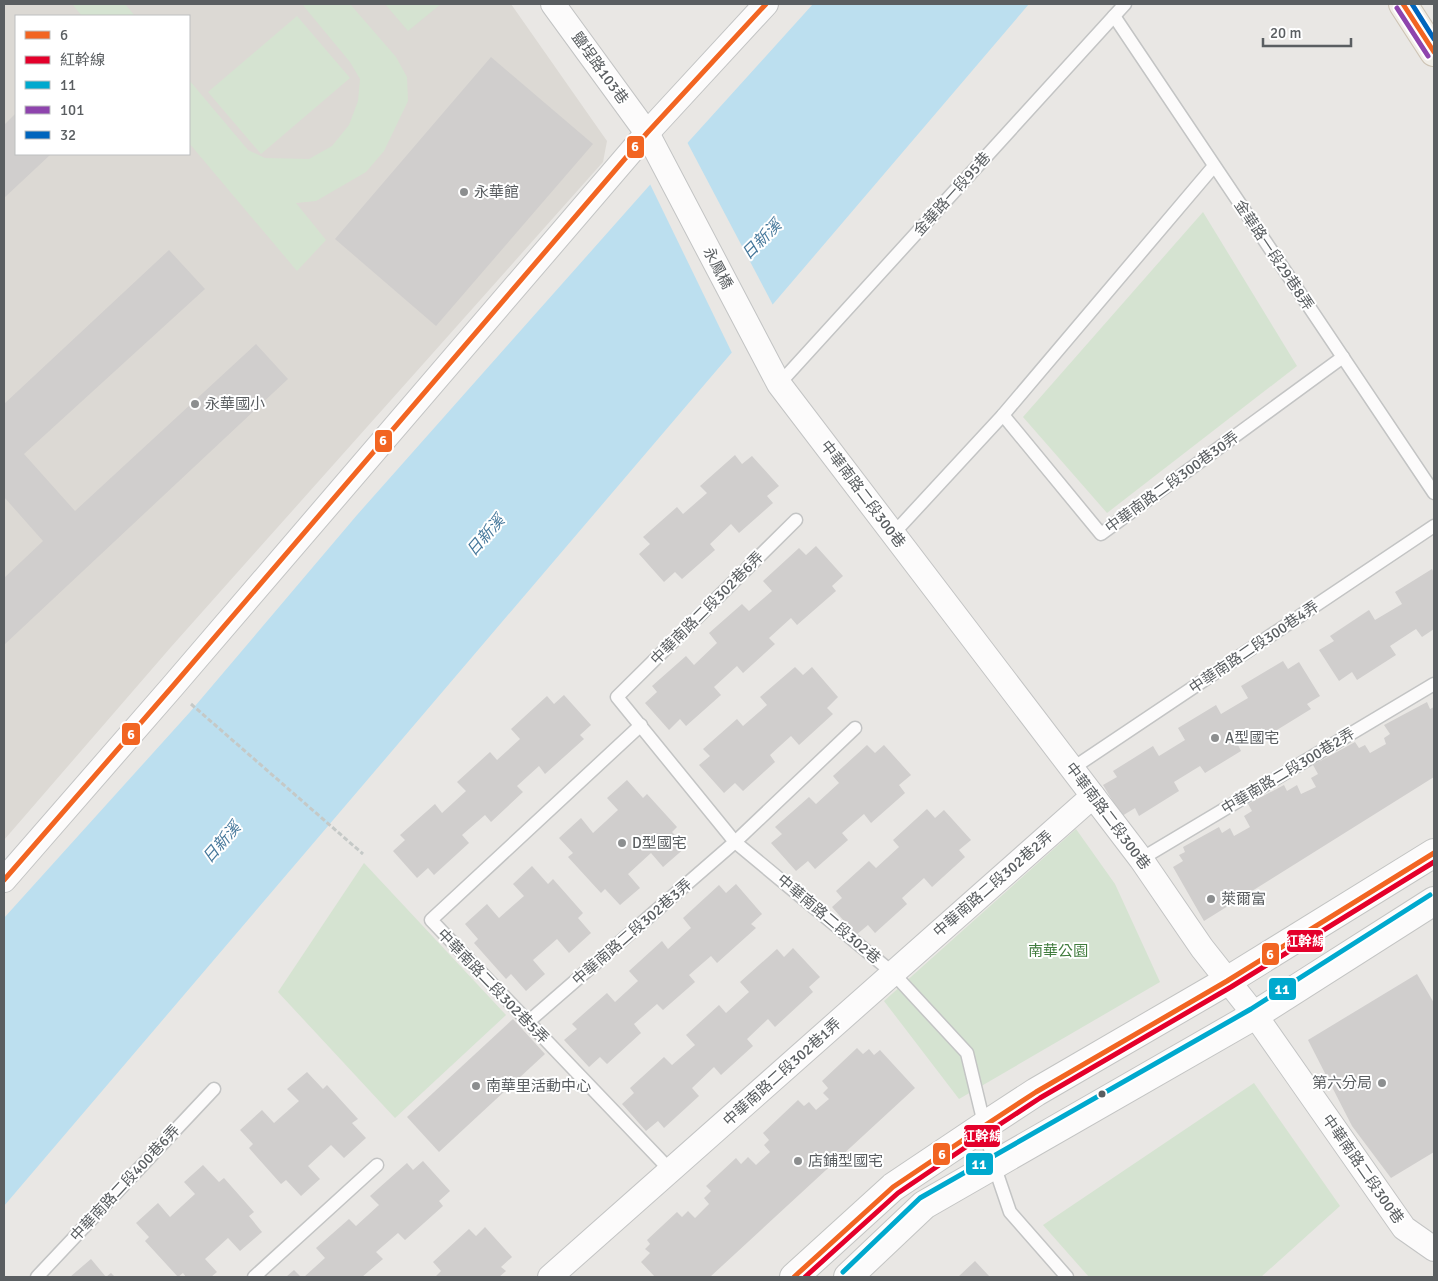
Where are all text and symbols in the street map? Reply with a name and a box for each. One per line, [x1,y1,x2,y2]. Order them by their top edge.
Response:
legend [15,15,190,155]
scale bar [1263,15,1350,47]
text: 20 m [1270,24,1301,42]
text: 6 [60,26,68,44]
street label: 鹽埕路103巷 [568,29,632,107]
text: 紅幹線 [60,51,105,69]
text: 11 [60,76,76,94]
text: 101 [60,101,84,119]
text: 32 [60,126,76,144]
line badge: 6 [626,135,645,159]
text: 6 [631,138,639,155]
street label: 金華路一段95巷 [910,149,994,239]
place label: 永華館 [474,183,519,201]
marker: 永華館 [458,186,470,198]
street label: 金華路一段29巷8弄 [1230,196,1318,314]
water label: 日新溪 [738,214,787,264]
street label: 永鳳橋 [699,244,737,292]
place label: 永華國小 [205,395,265,413]
marker: 永華國小 [189,398,201,410]
street label: 中華南路二段300巷30弄 [1102,428,1242,536]
line badge: 6 [374,429,393,453]
text: 6 [379,432,387,449]
street label: 中華南路二段300巷 [817,437,909,551]
water label: 日新溪 [462,509,510,560]
street label: 中華南路二段302巷6弄 [647,548,767,668]
street label: 中華南路二段300巷4弄 [1186,597,1322,697]
line badge: 6 [121,722,141,746]
street label: 中華南路二段300巷2弄 [1218,724,1358,818]
text: 6 [127,726,135,743]
place label: A型國宅 [1225,729,1279,747]
marker: A型國宅 [1209,732,1221,744]
street label: 中華南路二段300巷 [1062,759,1154,873]
water label: 日新溪 [198,816,246,867]
street label: 中華南路二段302巷2弄 [930,827,1056,941]
place label: D型國宅 [632,834,687,852]
marker: D型國宅 [616,837,628,849]
street label: 中華南路二段302巷 [774,871,884,967]
street label: 中華南路二段302巷3弄 [569,875,695,989]
place label: 萊爾富 [1221,890,1266,908]
marker: 萊爾富 [1205,893,1217,905]
street label: 中華南路二段302巷5弄 [434,925,552,1047]
line badge: 紅幹線 [1286,929,1324,953]
text: 紅幹線 [1284,933,1326,950]
park label: 南華公園 [1028,942,1088,960]
line badge: 6 [1261,942,1280,966]
text: 6 [1266,946,1274,963]
line badge: 11 [1268,977,1297,1001]
text: 11 [1274,981,1290,998]
street label: 中華南路二段302巷1弄 [719,1014,845,1130]
place label: 第六分局 [1312,1074,1372,1092]
place label: 南華里活動中心 [486,1077,591,1095]
marker: 第六分局 [1376,1077,1388,1089]
marker: 南華里活動中心 [470,1080,482,1092]
unlabelled marker [1097,1089,1107,1099]
street label: 中華南路二段300巷 [1319,1111,1407,1227]
street label: 中華南路二段400巷6弄 [66,1121,184,1245]
line badge: 紅幹線 [963,1124,1001,1148]
text: 紅幹線 [961,1128,1003,1145]
line badge: 6 [932,1142,951,1166]
text: 6 [938,1146,946,1163]
place label: 店鋪型國宅 [808,1152,883,1170]
line badge: 11 [965,1152,994,1176]
marker: 店鋪型國宅 [792,1155,804,1167]
text: 11 [971,1156,987,1173]

